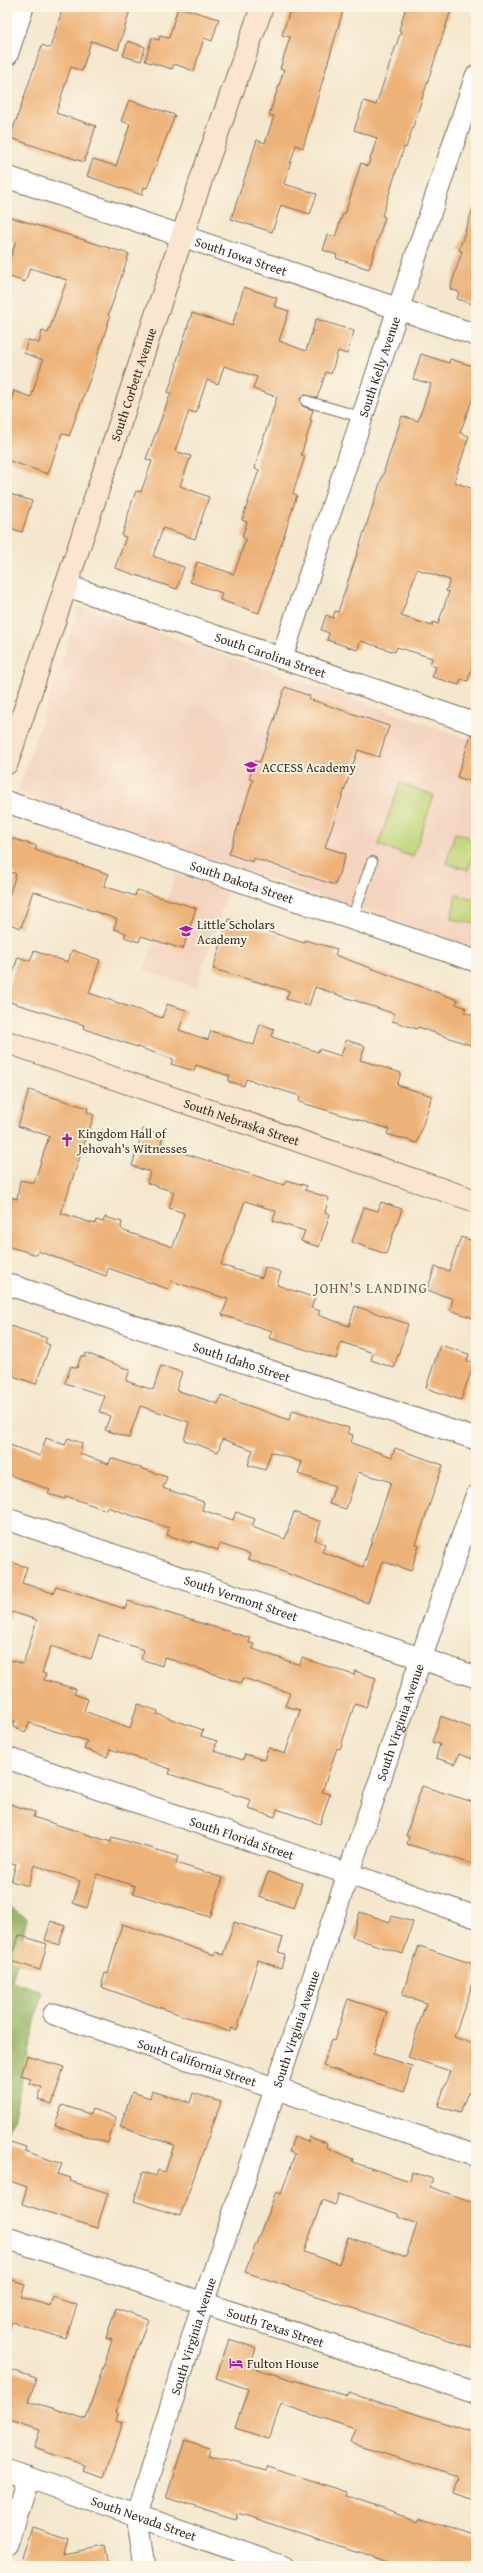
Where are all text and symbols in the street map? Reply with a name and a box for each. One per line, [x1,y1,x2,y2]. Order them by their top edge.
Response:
street label: South Iowa Street [192,231,290,280]
street label: South Kelly Avenue [353,314,405,420]
street label: South Corbett Avenue [105,325,161,444]
street label: South Carolina Street [212,627,329,682]
place label: ACCESS Academy [262,758,356,777]
school or university icon: ACCESS Academy [243,759,259,775]
street label: South Dakota Street [187,855,297,908]
place label: Little Scholars Academy [197,915,275,949]
school or university icon: Little Scholars Academy [178,923,194,939]
street label: South Nebraska Street [181,1093,303,1150]
place label: Kingdom Hall of Jehovah's Witnesses [76,1124,187,1158]
church icon: Kingdom Hall of Jehovah's Witnesses [59,1132,75,1148]
district label: JOHN'S LANDING [312,1278,428,1298]
street label: South Idaho Street [190,1337,293,1387]
street label: South Vermont Street [182,1570,301,1626]
street label: South Virginia Avenue [371,1661,428,1783]
street label: South Florida Street [187,1811,297,1864]
street label: South Virginia Avenue [267,1968,324,2090]
street label: South California Street [135,2033,260,2091]
street label: South Virginia Avenue [165,2275,221,2397]
street label: South Texas Street [225,2302,327,2352]
place label: Fulton House [247,2354,319,2373]
hotel icon: Fulton House [228,2355,244,2371]
street label: South Nevada Street [88,2491,200,2545]

